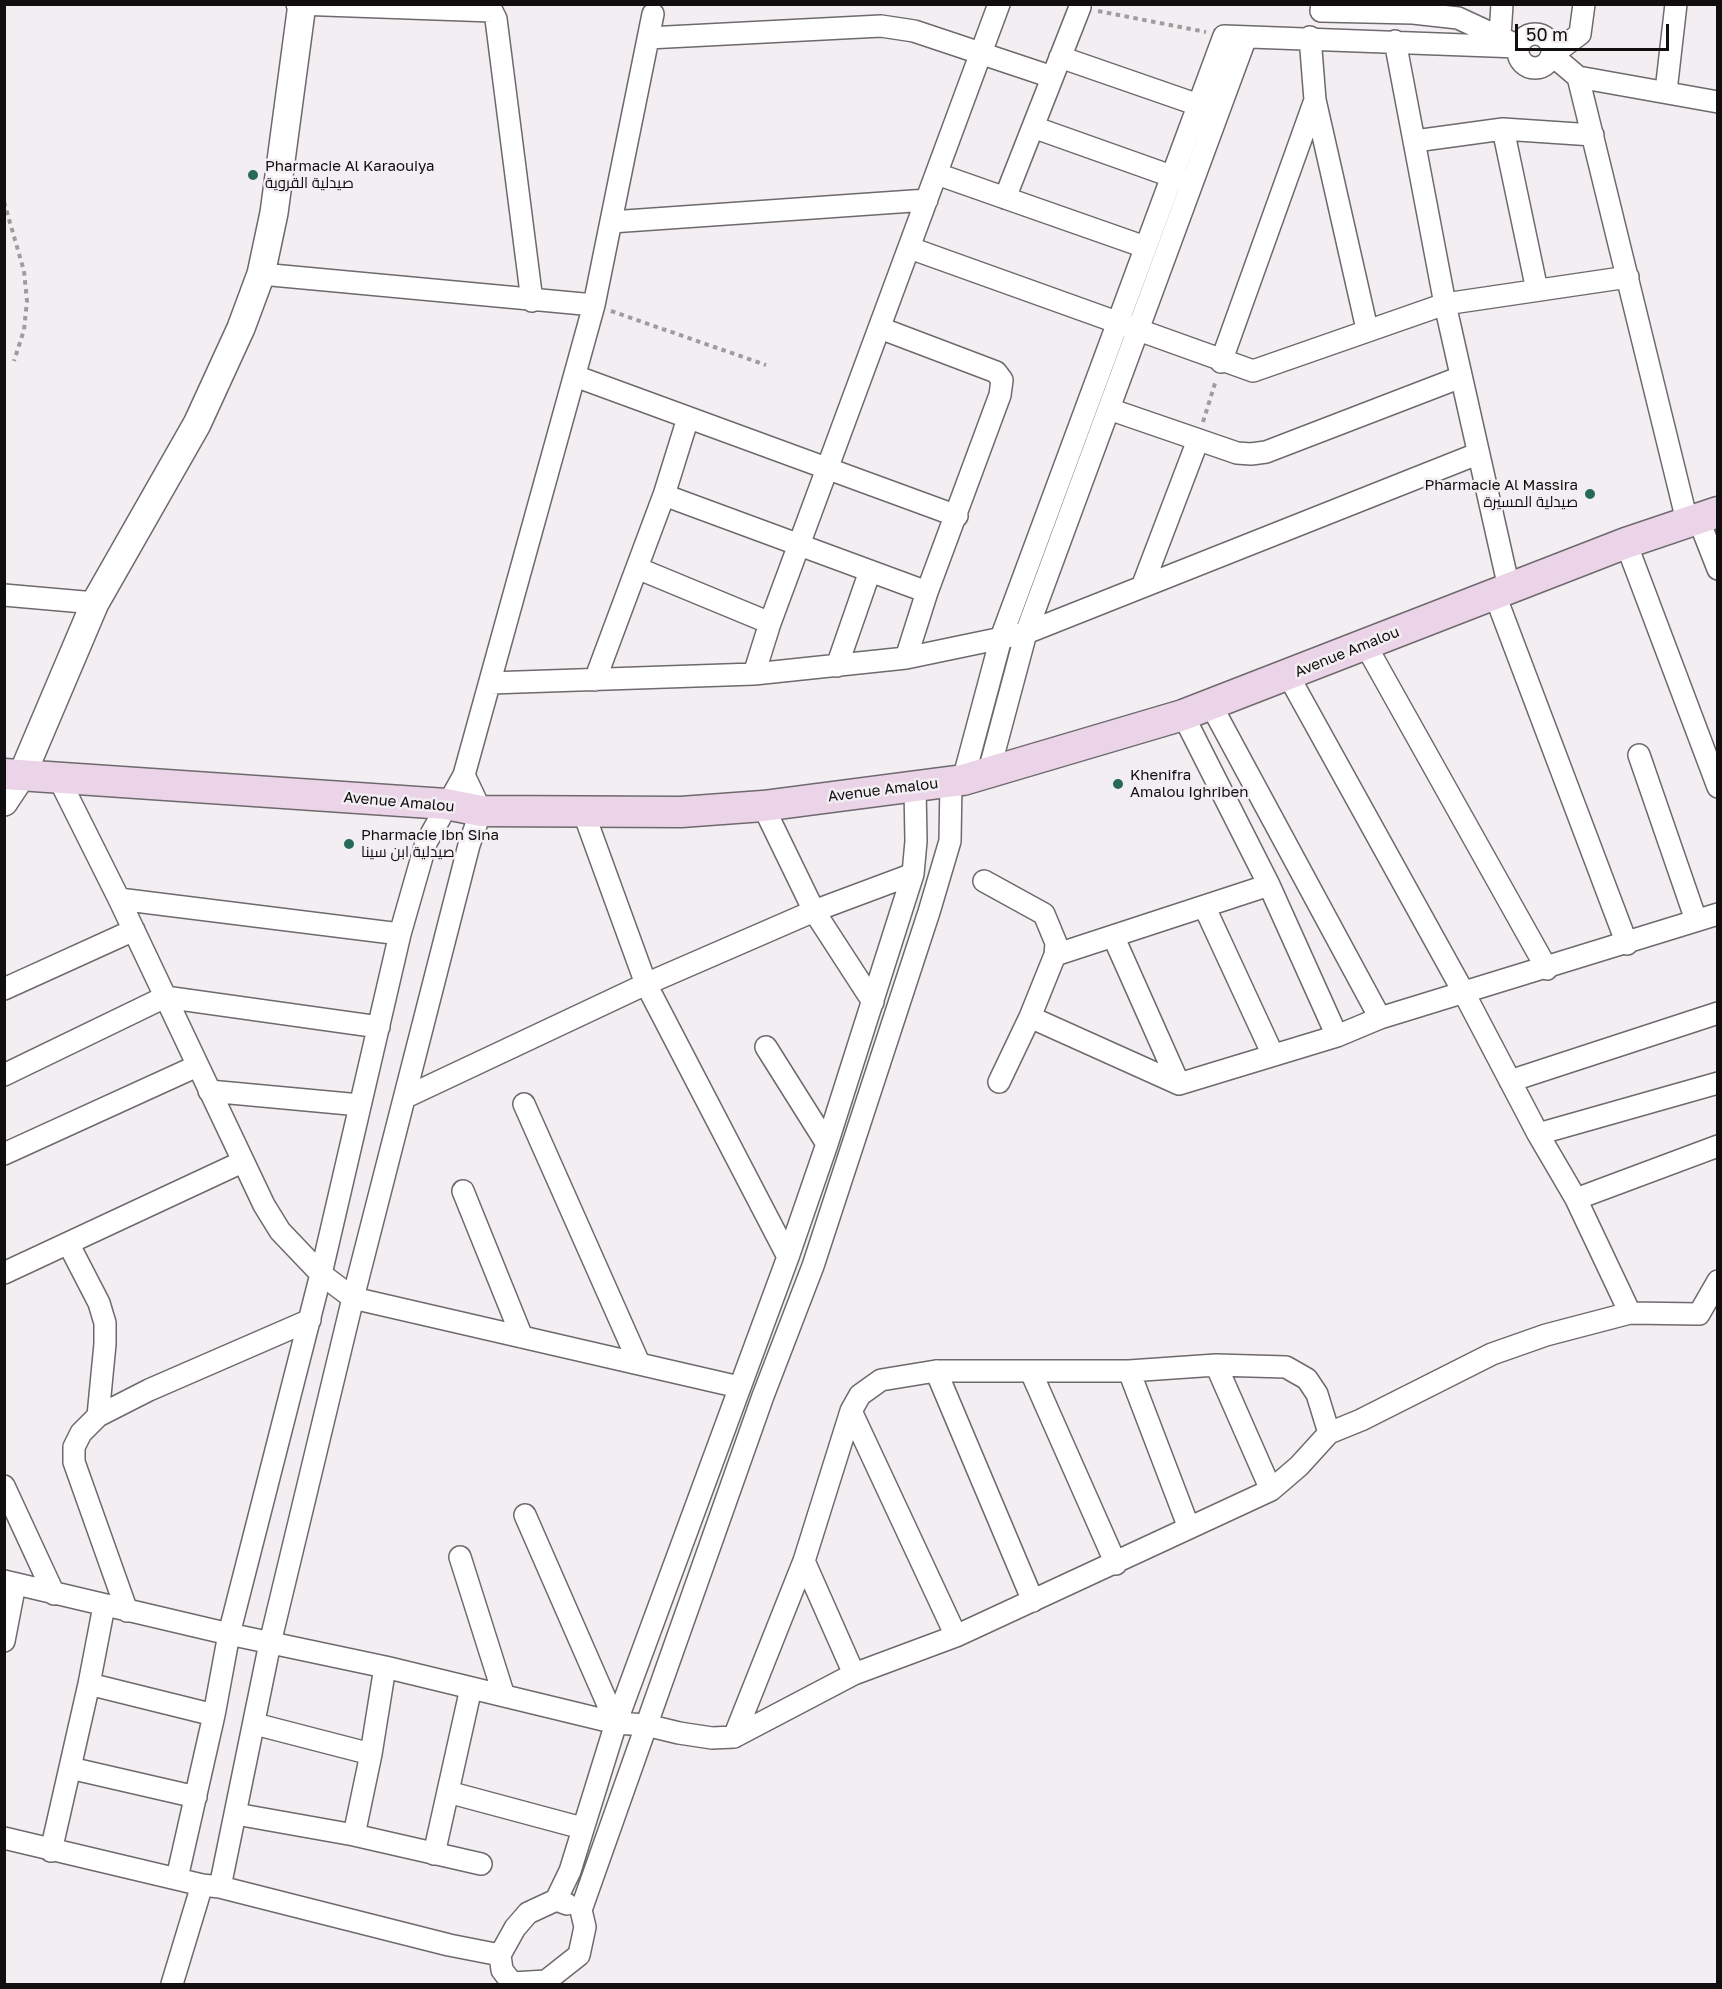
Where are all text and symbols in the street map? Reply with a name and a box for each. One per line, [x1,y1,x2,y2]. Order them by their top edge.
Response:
scale bar [1518,12,1672,50]
text: 50 m [1526,23,1568,45]
place label: Pharmacie Al Karaouiya صيدلية القروية [265,157,434,192]
marker: Pharmacie Al Karaouiya صيدلية القروية [246,168,260,182]
place label: Pharmacie Al Massira صيدلية المسيرة [1424,476,1578,511]
marker: Pharmacie Al Massira صيدلية المسيرة [1583,487,1597,501]
street label: Avenue Amalou [1292,623,1402,681]
place label: Khenifra Amalou Ighriben [1130,766,1248,801]
street label: Avenue Amalou [827,774,939,806]
marker: Khenifra Amalou Ighriben [1111,777,1125,791]
street label: Avenue Amalou [343,788,455,816]
place label: Pharmacie Ibn Sina صيدلية ابن سينا [361,826,499,861]
marker: Pharmacie Ibn Sina صيدلية ابن سينا [342,837,356,851]

